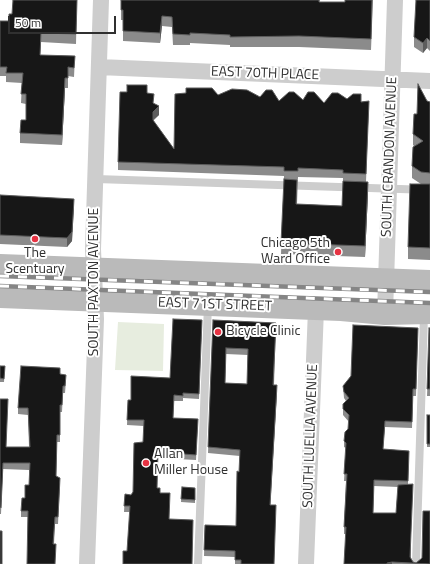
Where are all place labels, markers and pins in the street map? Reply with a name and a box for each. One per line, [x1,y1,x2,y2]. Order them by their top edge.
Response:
marker: The Scentuary [30,234,40,244]
place label: Chicago 5th Ward Office [261,236,330,268]
place label: The Scentuary [5,246,65,278]
marker: Chicago 5th Ward Office [333,247,343,257]
place label: Bicycle Clinic [226,324,301,340]
marker: Bicycle Clinic [213,327,223,337]
place label: Allan Miller House [154,447,228,480]
marker: Allan Miller House [141,458,151,468]

